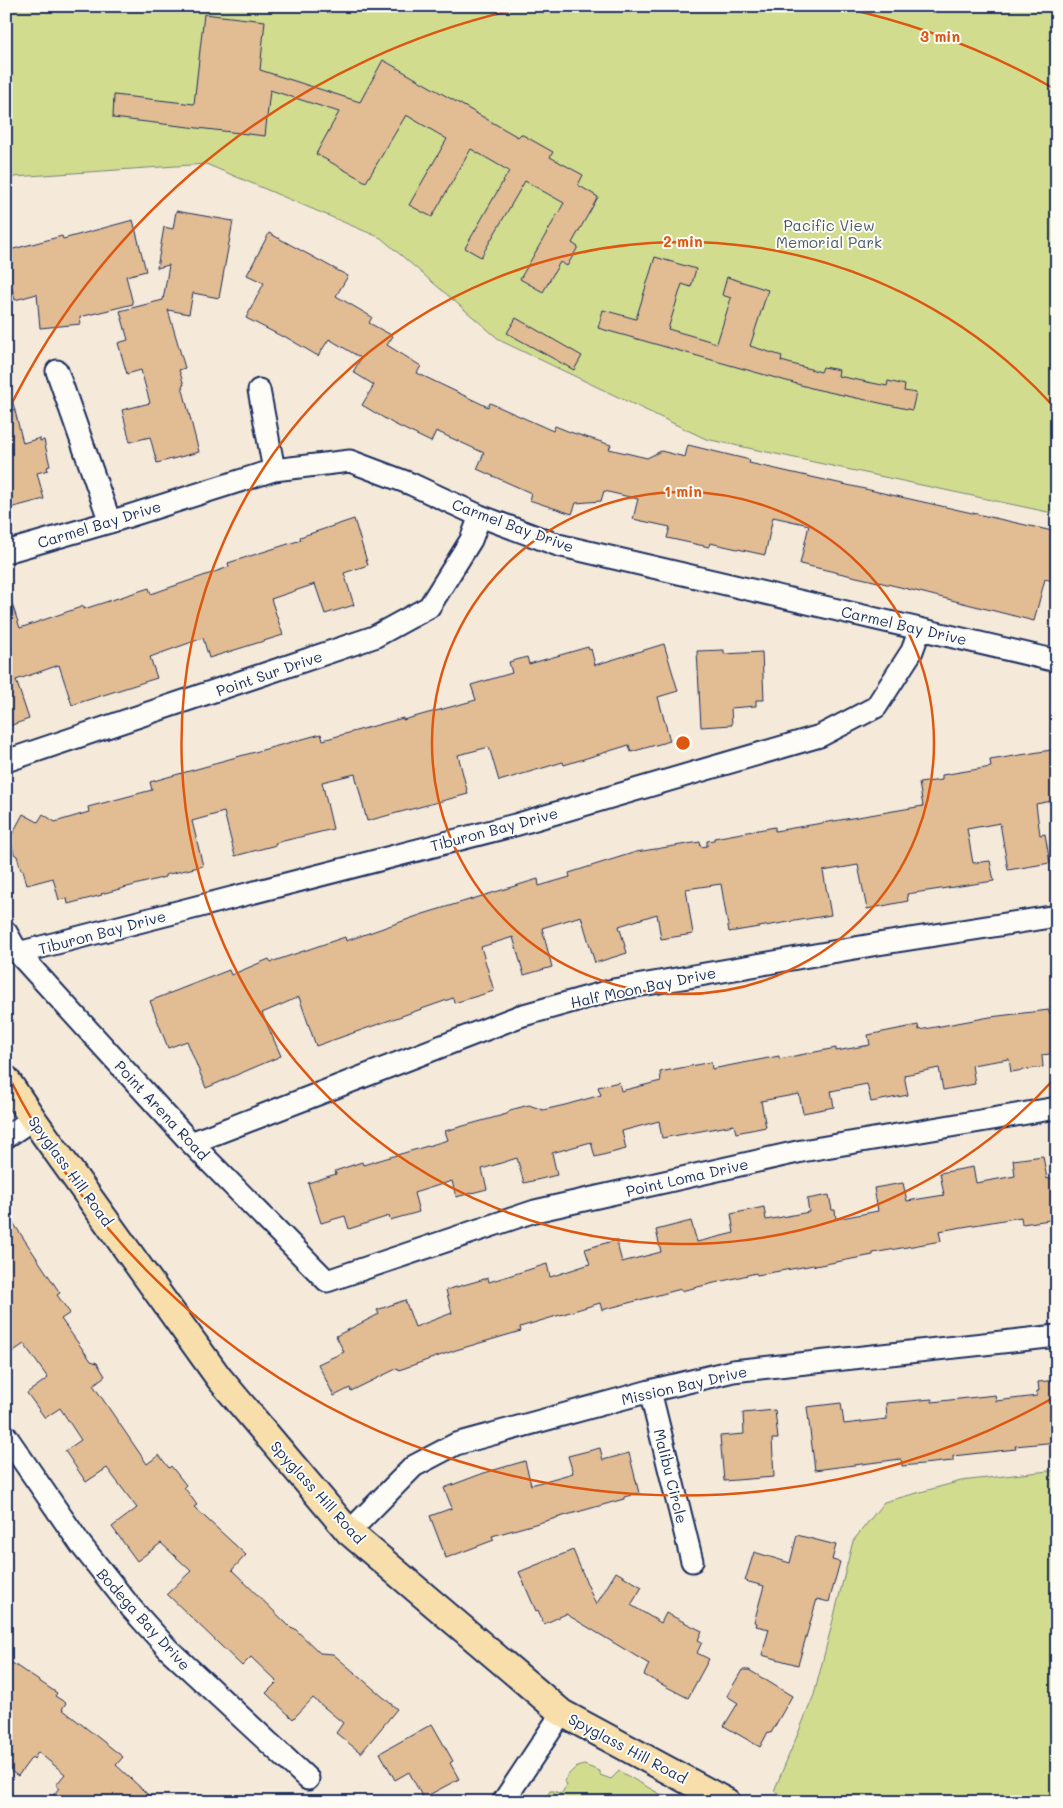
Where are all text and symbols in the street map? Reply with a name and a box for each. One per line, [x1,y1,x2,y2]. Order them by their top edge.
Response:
text: 3 min [920,26,960,46]
park label: Pacific View Memorial Park [776,215,882,252]
text: 2 min [663,231,703,251]
text: 1 min [664,481,702,501]
street label: Carmel Bay Drive [449,494,577,556]
street label: Carmel Bay Drive [35,496,163,552]
street label: Carmel Bay Drive [839,601,969,649]
street label: Point Sur Drive [213,645,325,701]
centre of rings [674,734,692,752]
street label: Tiburon Bay Drive [428,802,560,856]
street label: Tiburon Bay Drive [36,905,168,959]
street label: Half Moon Bay Drive [568,962,718,1012]
street label: Point Arena Road [111,1056,213,1164]
street label: Spyglass Hill Road [24,1112,118,1230]
street label: Point Loma Drive [624,1153,750,1201]
street label: Mission Bay Drive [619,1361,749,1409]
street label: Malibu Circle [650,1427,692,1525]
street label: Spyglass Hill Road [267,1436,369,1548]
street label: Bodega Bay Drive [93,1564,195,1674]
street label: Spyglass Hill Road [565,1708,691,1788]

